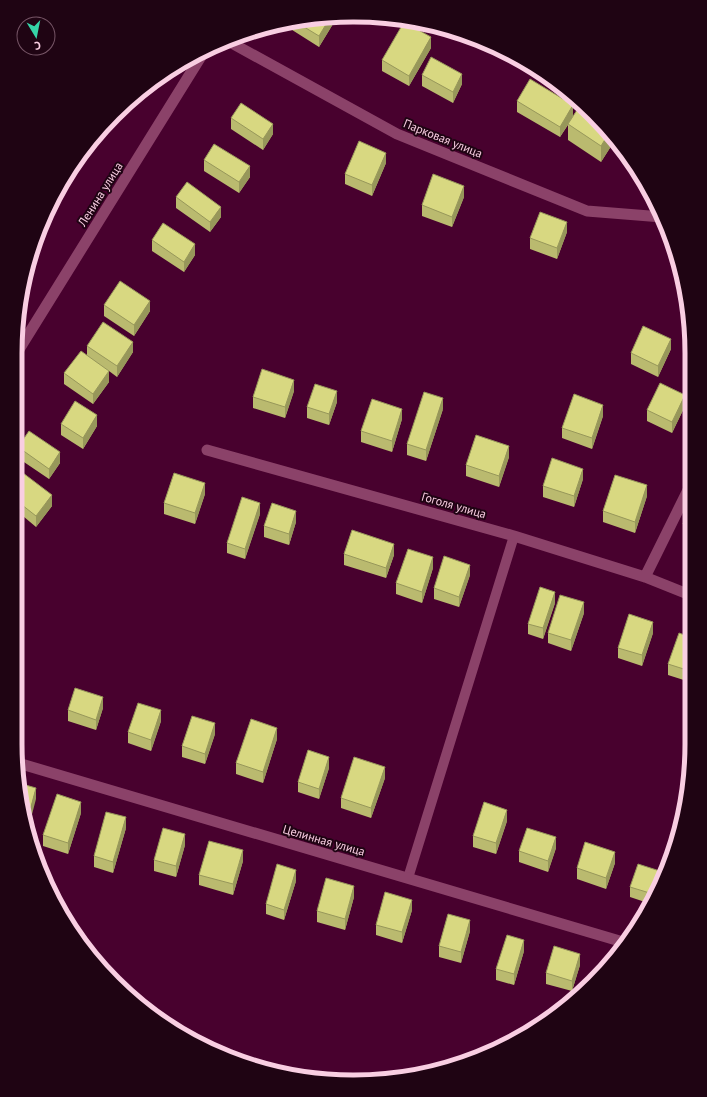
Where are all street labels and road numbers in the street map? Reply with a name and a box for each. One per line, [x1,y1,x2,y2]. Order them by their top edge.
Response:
street label: Парковая улица [401,115,485,161]
street label: Ленина улица [74,159,126,230]
street label: Гоголя улица [420,489,488,521]
street label: Целинная улица [281,821,367,859]

